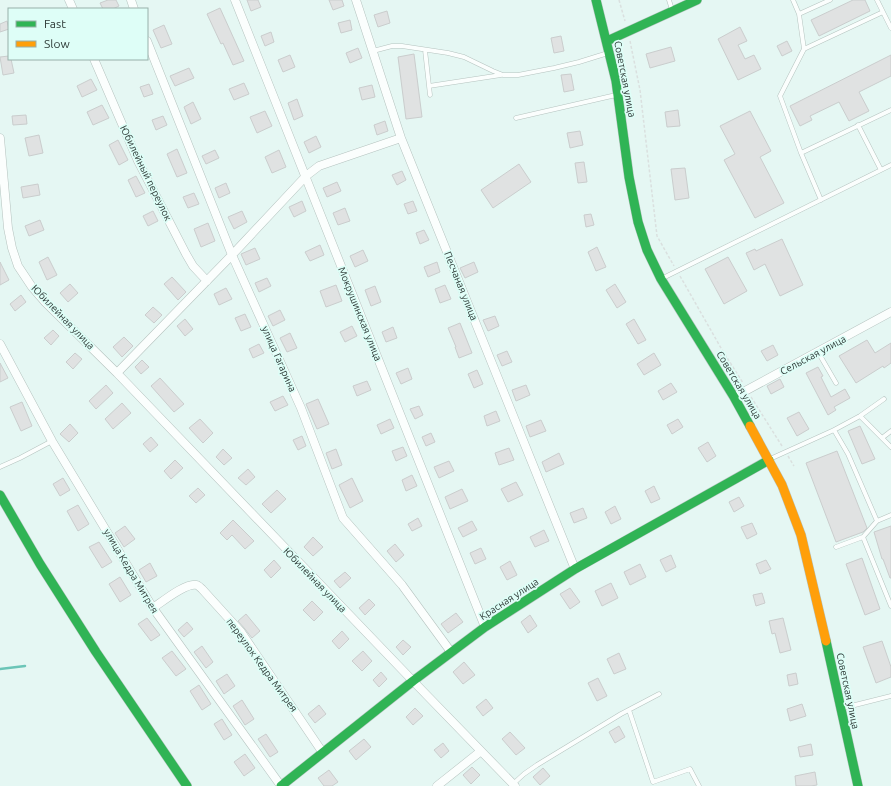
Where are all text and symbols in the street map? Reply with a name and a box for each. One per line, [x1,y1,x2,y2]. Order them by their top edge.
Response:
legend [8,8,148,60]
text: Fast [44,17,66,30]
text: Slow [44,37,70,50]
street label: Советская улица [612,40,638,118]
street label: Юбилейный переулок [118,123,174,223]
street label: Песчаная улица [442,250,480,322]
street label: Мокрушинская улица [336,265,384,363]
street label: Юбилейная улица [29,283,97,351]
street label: улица Гагарина [260,324,298,394]
street label: Сельская улица [778,333,848,377]
street label: Советская улица [714,349,764,421]
street label: улица Кедра Митрея [102,527,160,615]
street label: Юбилейная улица [281,546,349,614]
street label: Красная улица [478,576,540,622]
street label: переулок Кедра Митрея [224,616,300,714]
street label: Советская улица [835,652,861,730]

